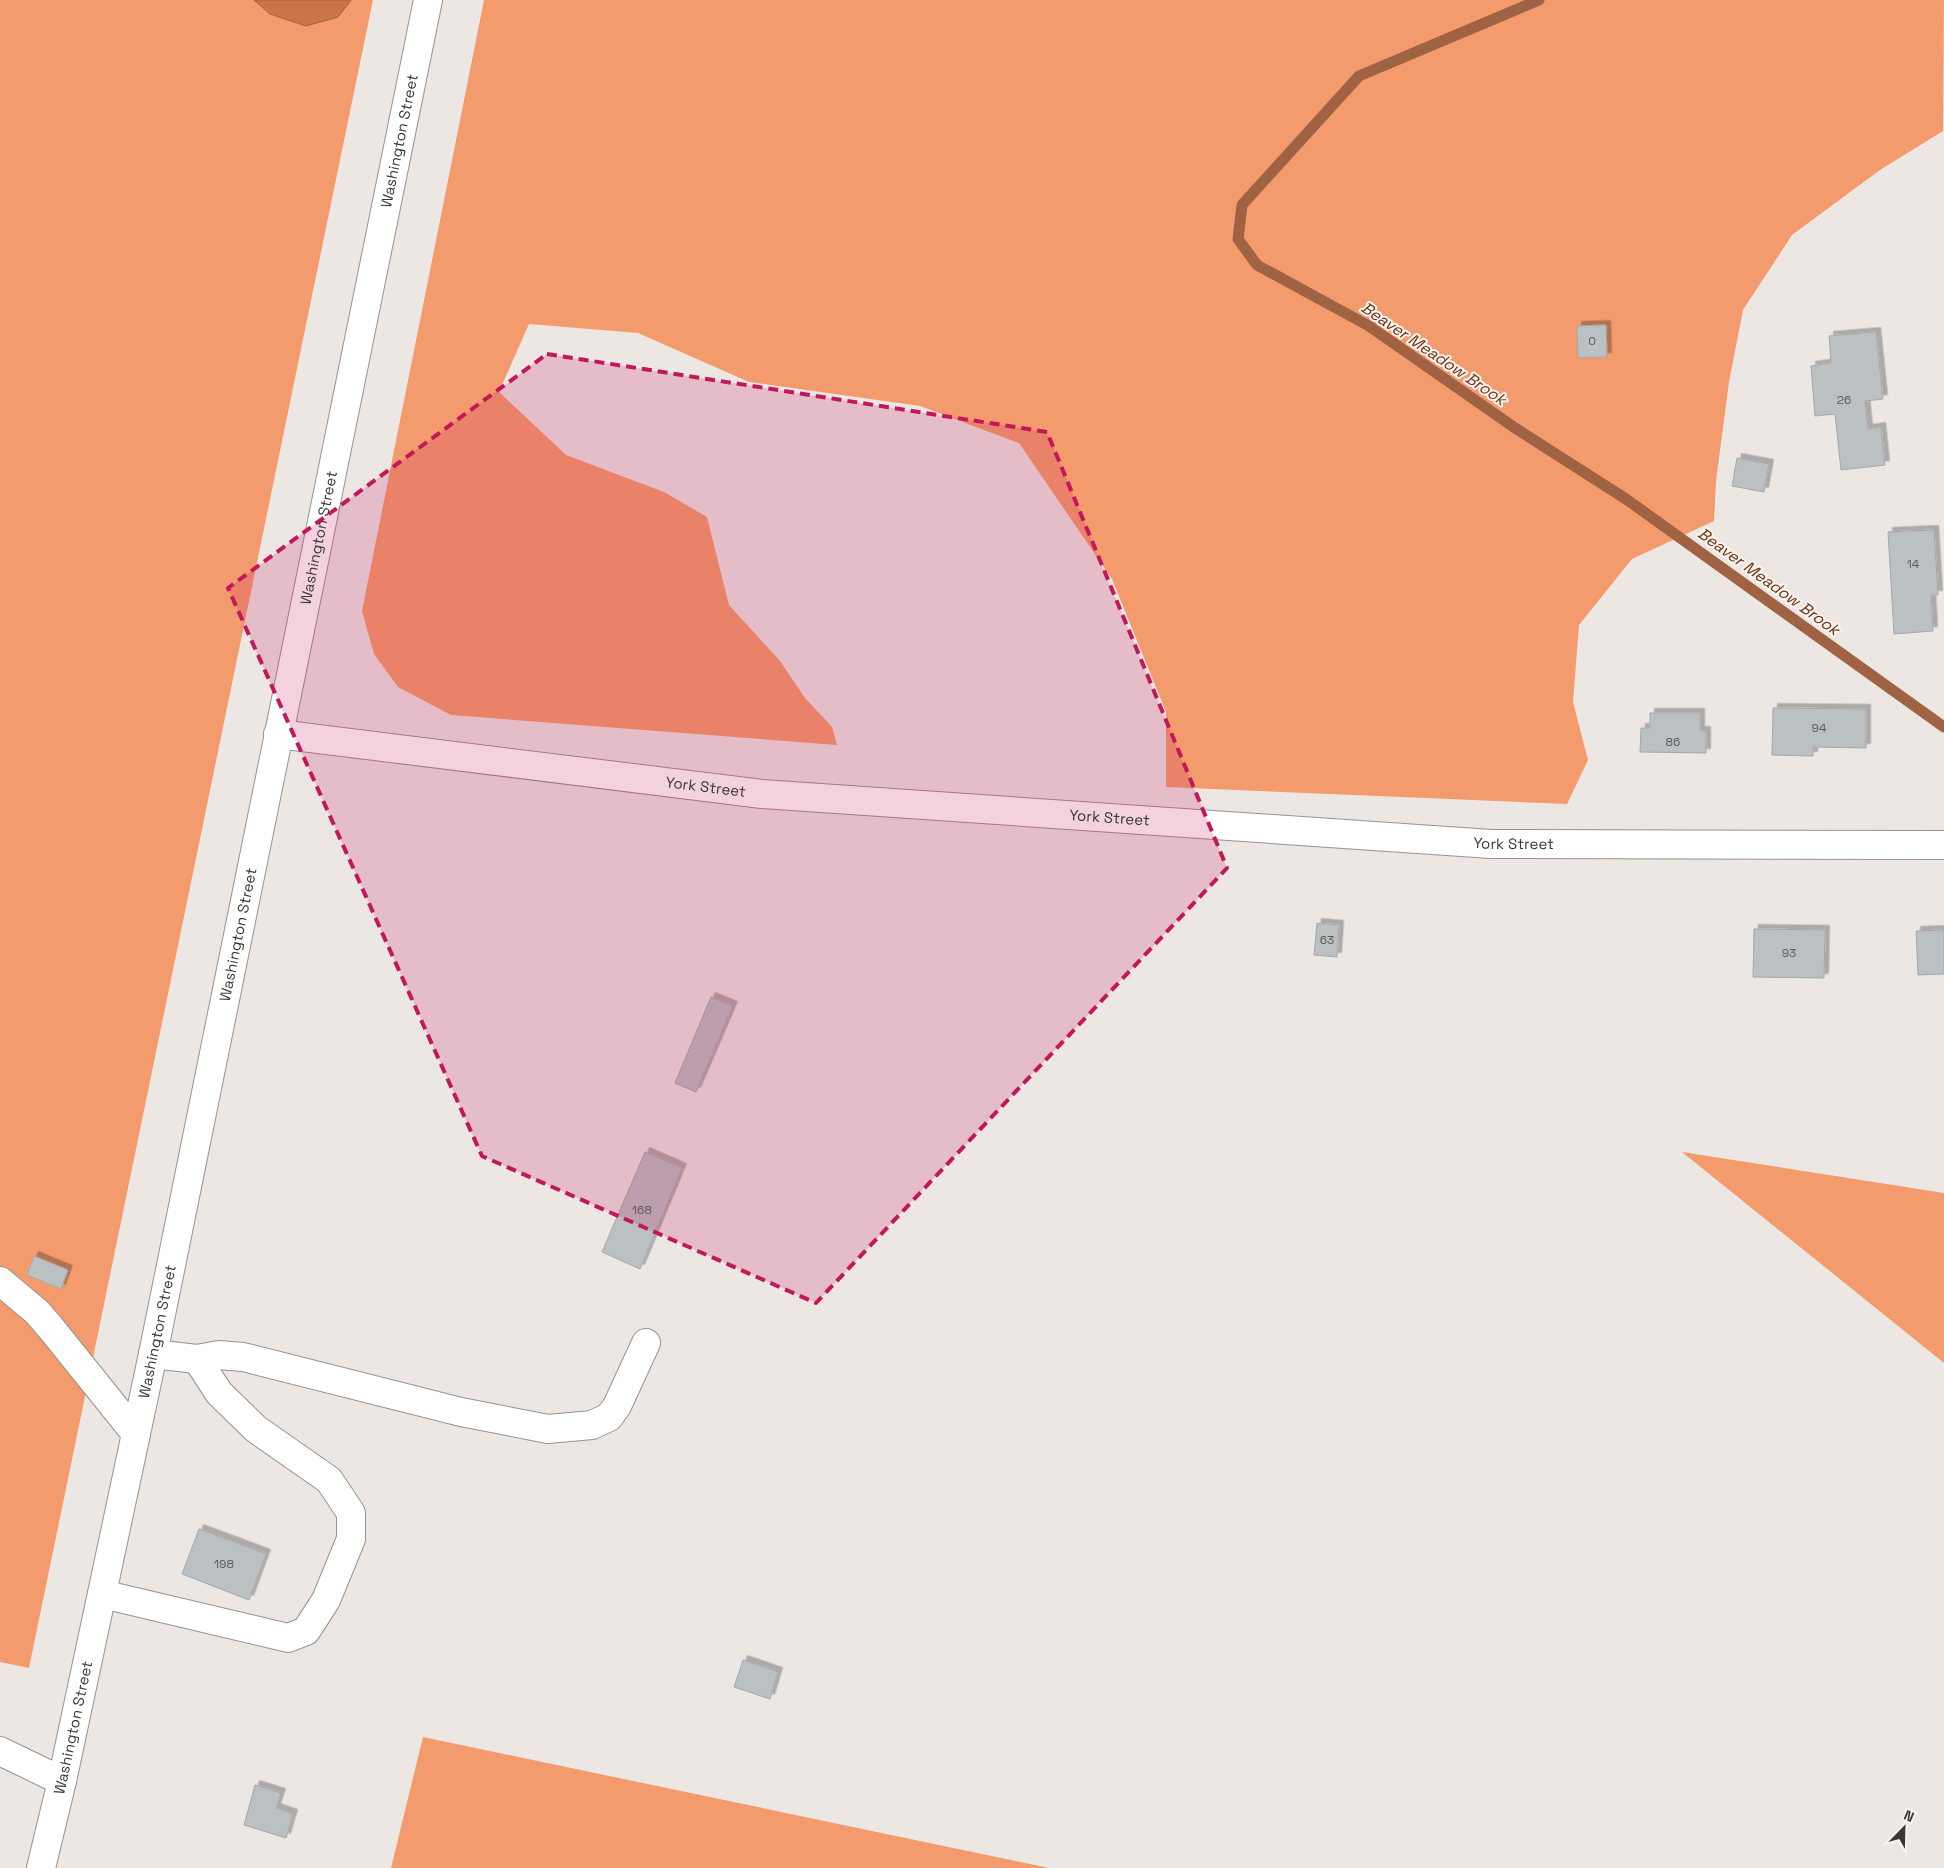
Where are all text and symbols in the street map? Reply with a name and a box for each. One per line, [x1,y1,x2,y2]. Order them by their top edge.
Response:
street label: Washington Street [376,72,422,209]
water label: Beaver Meadow Brook [1357,297,1512,411]
house number: 0 [1588,333,1596,349]
house number: 26 [1837,392,1851,408]
street label: Washington Street [295,469,341,606]
water label: Beaver Meadow Brook [1693,523,1846,641]
house number: 14 [1907,556,1920,572]
house number: 94 [1812,720,1827,736]
house number: 86 [1666,734,1680,750]
street label: York Street [665,772,747,801]
street label: York Street [1069,805,1150,830]
street label: York Street [1473,833,1554,853]
street label: Washington Street [215,866,261,1003]
house number: 63 [1320,932,1334,948]
house number: 93 [1782,945,1796,961]
house number: 168 [632,1202,652,1218]
street label: Washington Street [134,1263,180,1400]
house number: 198 [214,1556,234,1572]
street label: Washington Street [49,1659,96,1796]
north arrow [1879,1803,1929,1853]
text: N [1901,1806,1917,1826]

